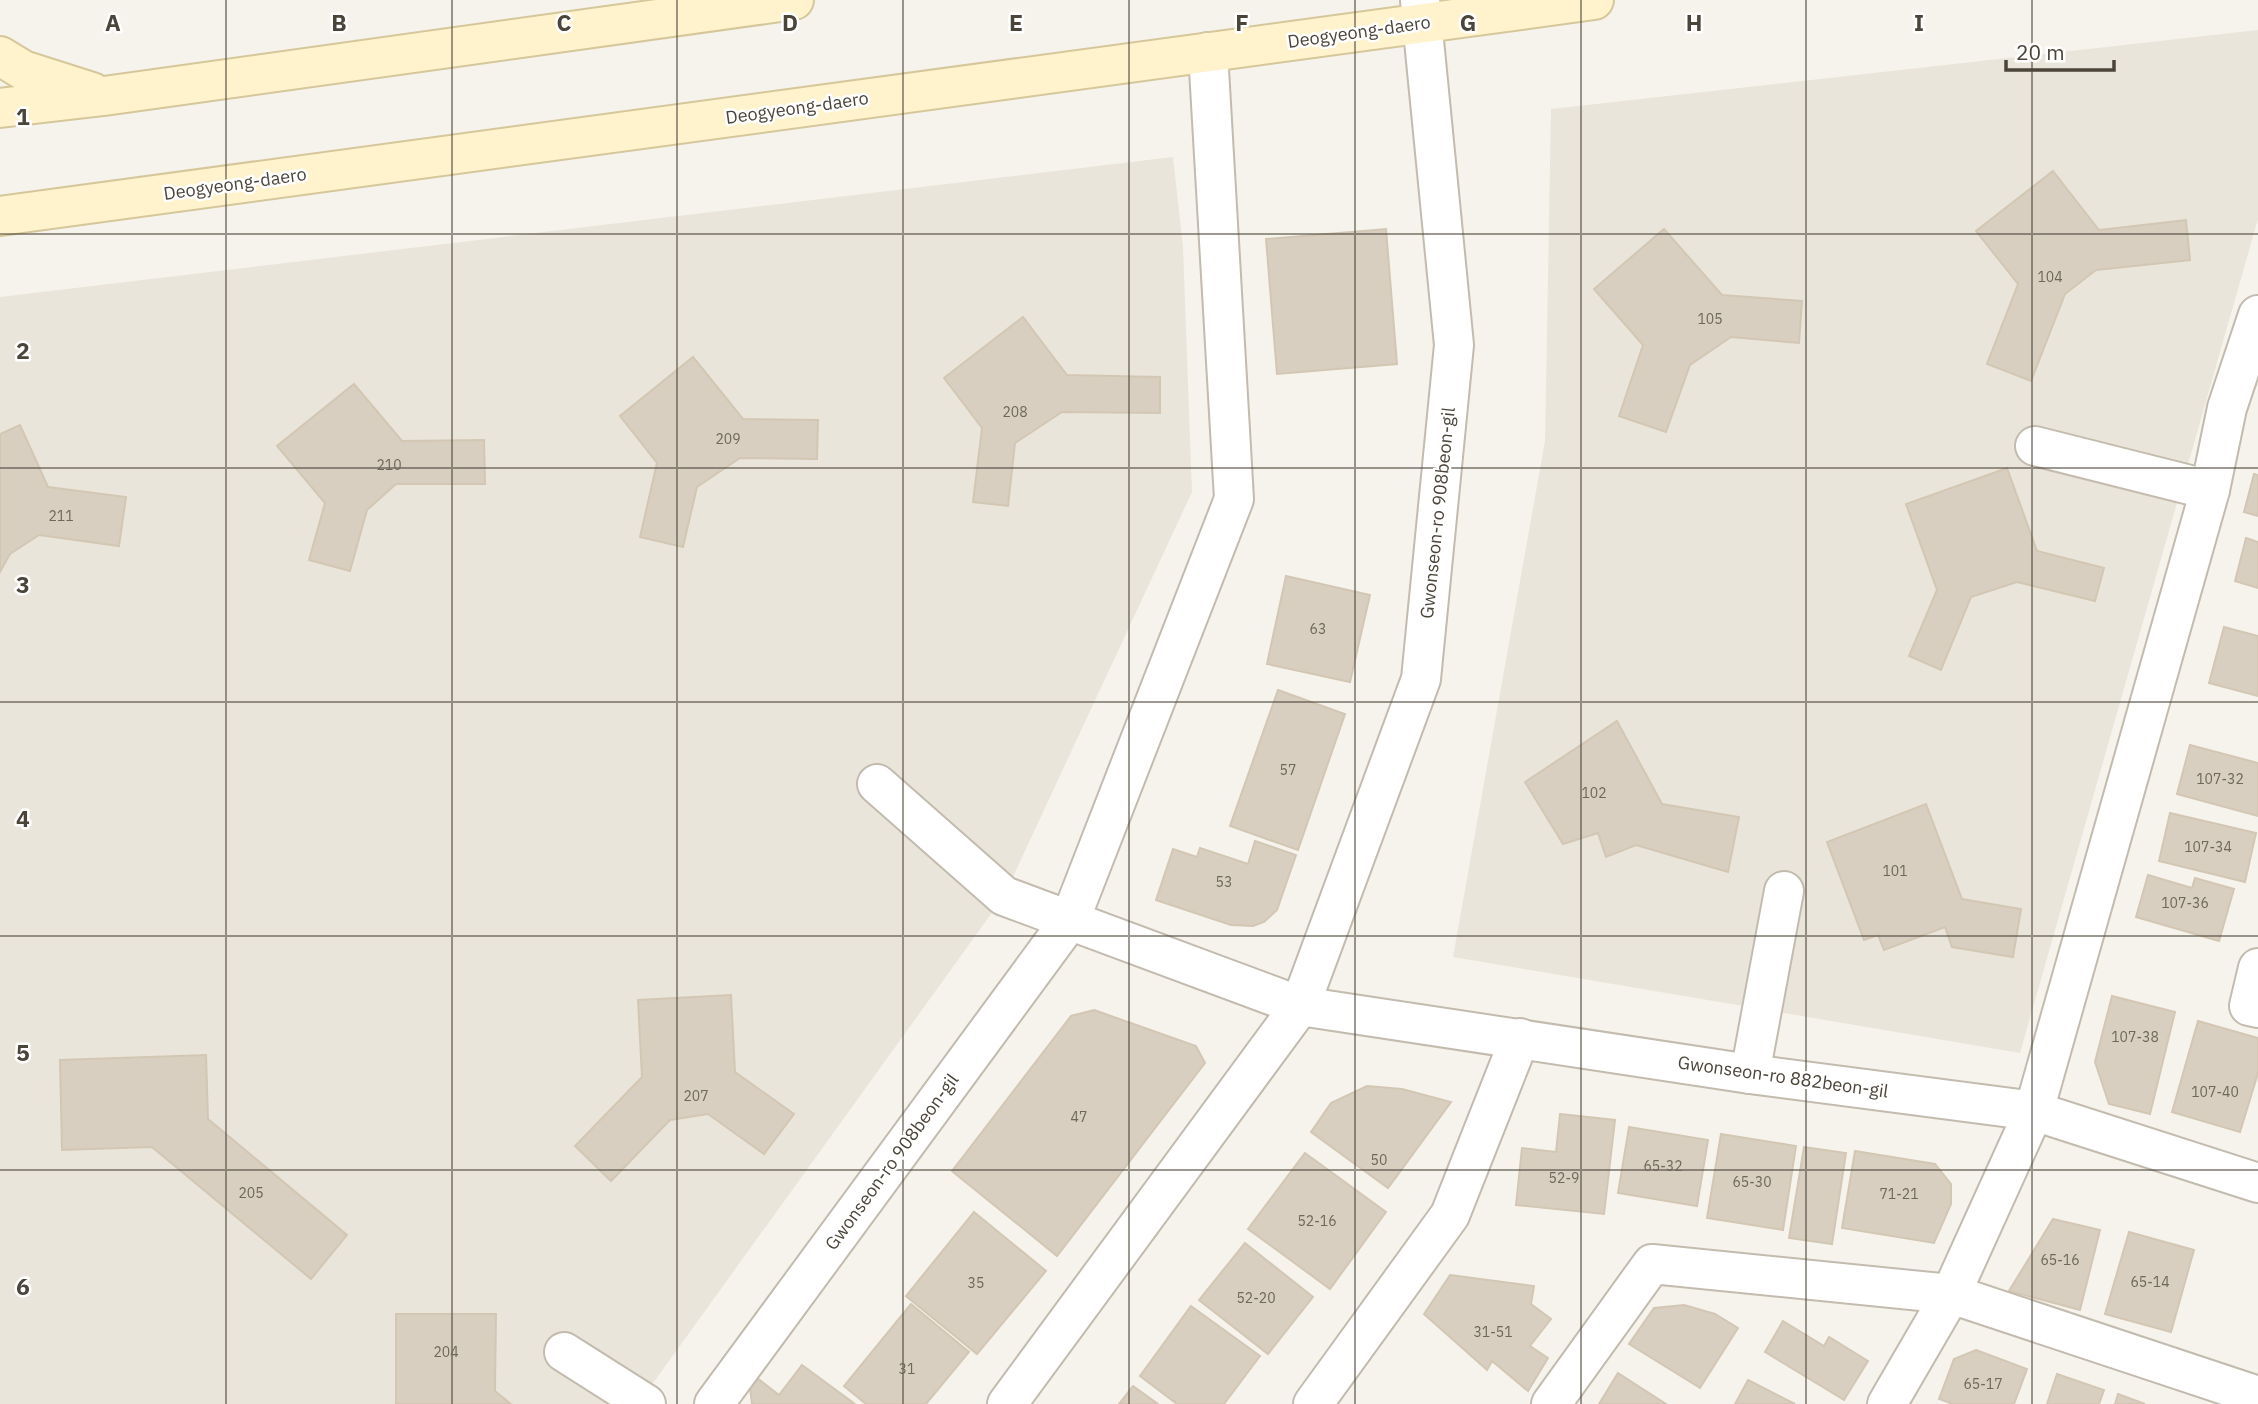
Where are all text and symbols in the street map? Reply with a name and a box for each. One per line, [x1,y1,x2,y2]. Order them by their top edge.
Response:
text: A [105,7,121,37]
text: B [331,7,347,37]
text: C [557,7,572,37]
text: D [782,7,798,37]
text: E [1009,7,1023,37]
text: F [1235,7,1249,37]
text: G [1460,7,1476,37]
text: H [1686,7,1702,37]
text: I [1914,7,1924,37]
street label: Deogyeong-daero [1286,10,1432,53]
scale bar [2006,28,2114,72]
text: 20 m [2016,38,2065,66]
street label: Deogyeong-daero [724,86,870,129]
text: 1 [16,101,30,131]
street label: Deogyeong-daero [162,162,308,205]
house number: 104 [2037,268,2063,286]
house number: 105 [1697,310,1723,328]
text: 2 [16,335,30,365]
house number: 208 [1002,403,1028,421]
street label: Gwonseon-ro 908beon-gil [1415,406,1460,620]
house number: 209 [715,430,741,448]
house number: 210 [376,456,402,474]
house number: 211 [48,507,74,525]
text: 3 [16,569,30,599]
house number: 63 [1310,620,1326,638]
house number: 57 [1280,761,1296,779]
house number: 107-32 [2196,770,2244,788]
house number: 102 [1581,784,1607,802]
text: 4 [16,803,30,833]
house number: 107-34 [2184,838,2232,856]
house number: 101 [1882,862,1908,880]
house number: 53 [1216,873,1232,891]
house number: 107-36 [2161,894,2209,912]
house number: 107-38 [2111,1028,2159,1046]
text: 5 [16,1037,30,1067]
street label: Gwonseon-ro 882beon-gil [1676,1050,1890,1103]
street label: Gwonseon-ro 908beon-gil [820,1069,963,1254]
house number: 107-40 [2191,1083,2239,1101]
house number: 207 [683,1087,709,1105]
house number: 47 [1071,1108,1087,1126]
house number: 50 [1371,1151,1387,1169]
house number: 65-32 [1643,1157,1683,1175]
house number: 52-9 [1549,1169,1579,1187]
house number: 65-30 [1732,1173,1772,1191]
house number: 205 [238,1184,264,1202]
house number: 71-21 [1879,1185,1919,1203]
house number: 52-16 [1297,1212,1337,1230]
house number: 65-16 [2040,1251,2080,1269]
text: 6 [16,1271,30,1301]
house number: 65-14 [2130,1273,2170,1291]
house number: 35 [968,1274,984,1292]
house number: 52-20 [1236,1289,1276,1307]
house number: 31-51 [1473,1323,1513,1341]
house number: 204 [433,1343,459,1361]
house number: 31 [899,1360,915,1378]
house number: 65-17 [1963,1375,2003,1393]

